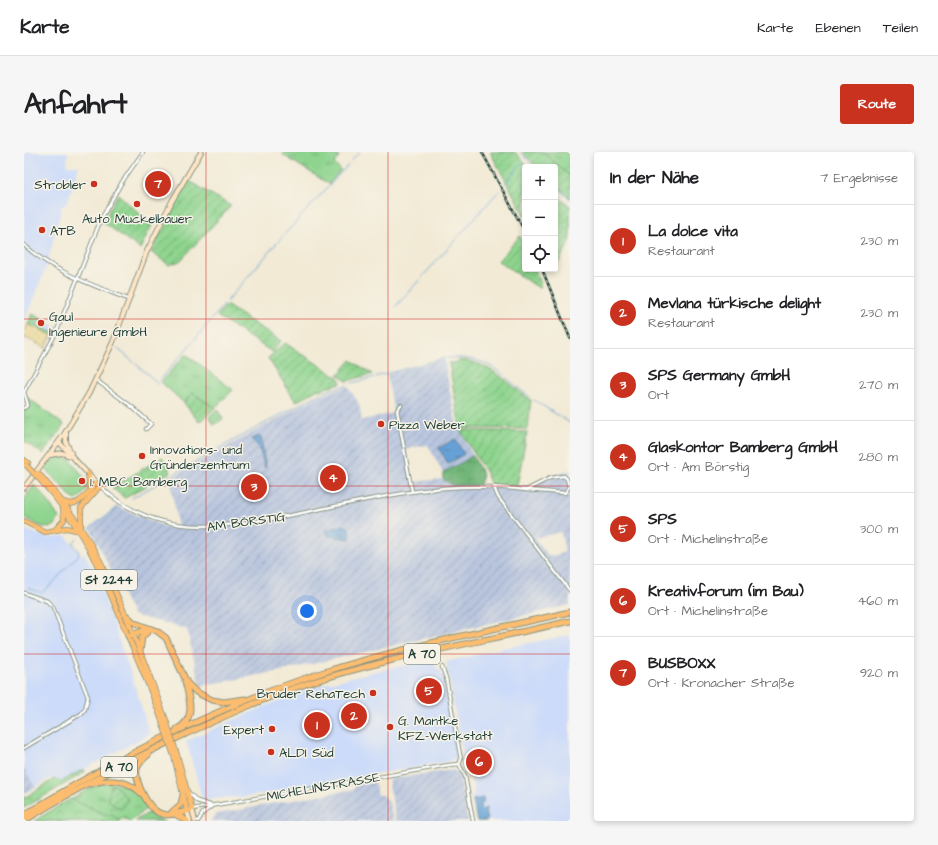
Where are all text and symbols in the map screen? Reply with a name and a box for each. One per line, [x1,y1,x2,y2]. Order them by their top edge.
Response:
text: Karte [20,14,70,41]
text: Karte [757,18,794,38]
text: Ebenen [816,18,861,38]
text: Teilen [883,18,918,38]
button: Route [840,84,914,124]
text: Anfahrt [24,85,127,124]
map controls [522,164,558,272]
button: + [522,164,558,200]
text: In der Nähe [610,166,699,190]
pin: 7 [145,169,171,199]
text: 7 Ergebnisse [820,169,898,187]
place label: Strobler [34,176,86,194]
marker: Strobler [89,179,99,189]
marker: Auto Muckelbauer [132,199,142,209]
button: − [522,200,558,236]
place label: Auto Muckelbauer [82,210,192,228]
text: La dolce vita [648,221,738,242]
place label: ATB [50,222,76,240]
marker: ATB [37,225,47,235]
text: 1 [622,232,624,250]
text: 230 m [860,232,898,250]
button: locate [522,236,558,272]
text: Restaurant [648,242,715,260]
text: Mevlana türkische delight [648,293,821,314]
text: 2 [619,304,627,322]
text: 230 m [860,304,898,322]
place label: Gaul Ingenieure GmbH [49,308,147,342]
text: Restaurant [648,314,715,332]
marker: Gaul Ingenieure GmbH [36,318,46,328]
text: SPS Germany GmbH [648,365,790,386]
text: 3 [620,376,626,394]
text: 270 m [859,376,898,394]
text: Ort [648,386,669,404]
place label: Pizza Weber [389,416,465,434]
marker: Pizza Weber [376,419,386,429]
text: Glaskontor Bamberg GmbH [648,437,838,458]
place label: Innovations- und Gründerzentrum [150,441,250,474]
text: 4 [619,448,627,466]
text: 280 m [859,448,898,466]
marker: Innovations- und Gründerzentrum [137,451,147,461]
text: Ort · Am Börstig [648,458,749,476]
pin: 4 [320,463,346,493]
pin: 3 [241,472,267,502]
place label: 1. MBC Bamberg [90,473,188,492]
marker: 1. MBC Bamberg [77,476,87,486]
street label: AM BÖRSTIG [206,508,286,536]
text: SPS [648,509,677,530]
text: 5 [618,520,628,538]
text: 300 m [860,520,898,538]
text: Ort · Michelinstraße [648,530,768,548]
road number: St 2244 [81,570,137,590]
text: Kreativforum (im Bau) [648,581,804,602]
text: 6 [619,592,627,610]
text: 460 m [857,592,898,610]
your location [297,601,317,621]
text: Ort · Michelinstraße [648,602,768,620]
road number: A 70 [404,644,440,664]
text: BUSBOXX [648,653,715,674]
text: 7 [619,664,627,682]
text: 920 m [860,664,898,682]
text: Ort · Kronacher Straße [648,674,795,692]
pin: 5 [416,676,442,706]
place label: Bruder RehaTech [257,685,366,703]
marker: Bruder RehaTech [368,688,378,698]
pin: 2 [341,701,367,731]
pin: 1 [304,710,330,740]
place label: G. Mantke KFZ-Werkstatt [398,712,493,745]
place label: Expert [223,721,265,739]
marker: G. Mantke KFZ-Werkstatt [385,722,395,732]
marker: Expert [267,724,277,734]
place label: ALDI Süd [279,744,334,762]
marker: ALDI Süd [266,747,276,757]
pin: 6 [466,747,492,777]
road number: A 70 [101,757,137,777]
street label: MICHELINSTRASSE [265,768,382,806]

